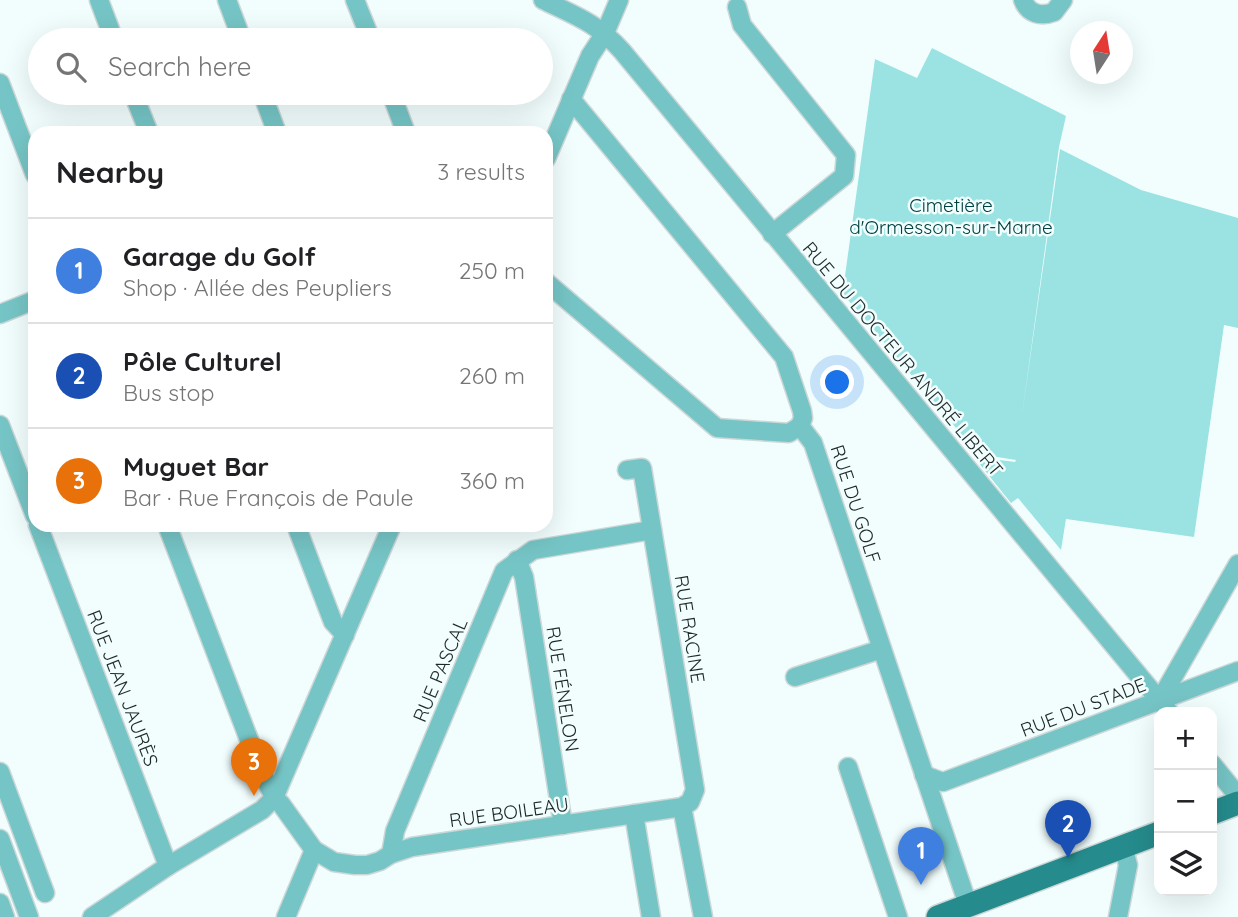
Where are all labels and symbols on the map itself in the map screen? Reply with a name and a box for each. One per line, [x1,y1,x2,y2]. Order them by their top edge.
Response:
north arrow [1070,21,1133,84]
park label: Cimetière d'Ormesson-sur-Marne [849,193,1053,239]
street label: RUE DU DOCTEUR ANDRÉ LIBERT [798,237,1008,481]
your location [820,365,854,399]
street label: RUE DU GOLF [826,442,886,566]
street label: RUE RACINE [670,573,710,685]
street label: RUE JEAN JAURÈS [82,606,164,770]
street label: RUE PASCAL [407,614,473,726]
street label: RUE FÉNELON [541,625,585,753]
street label: RUE DU STADE [1017,672,1149,742]
pin: 3 [231,738,277,796]
street label: RUE BOILEAU [448,792,570,832]
pin: 2 [1045,800,1091,858]
pin: 1 [898,827,944,885]

